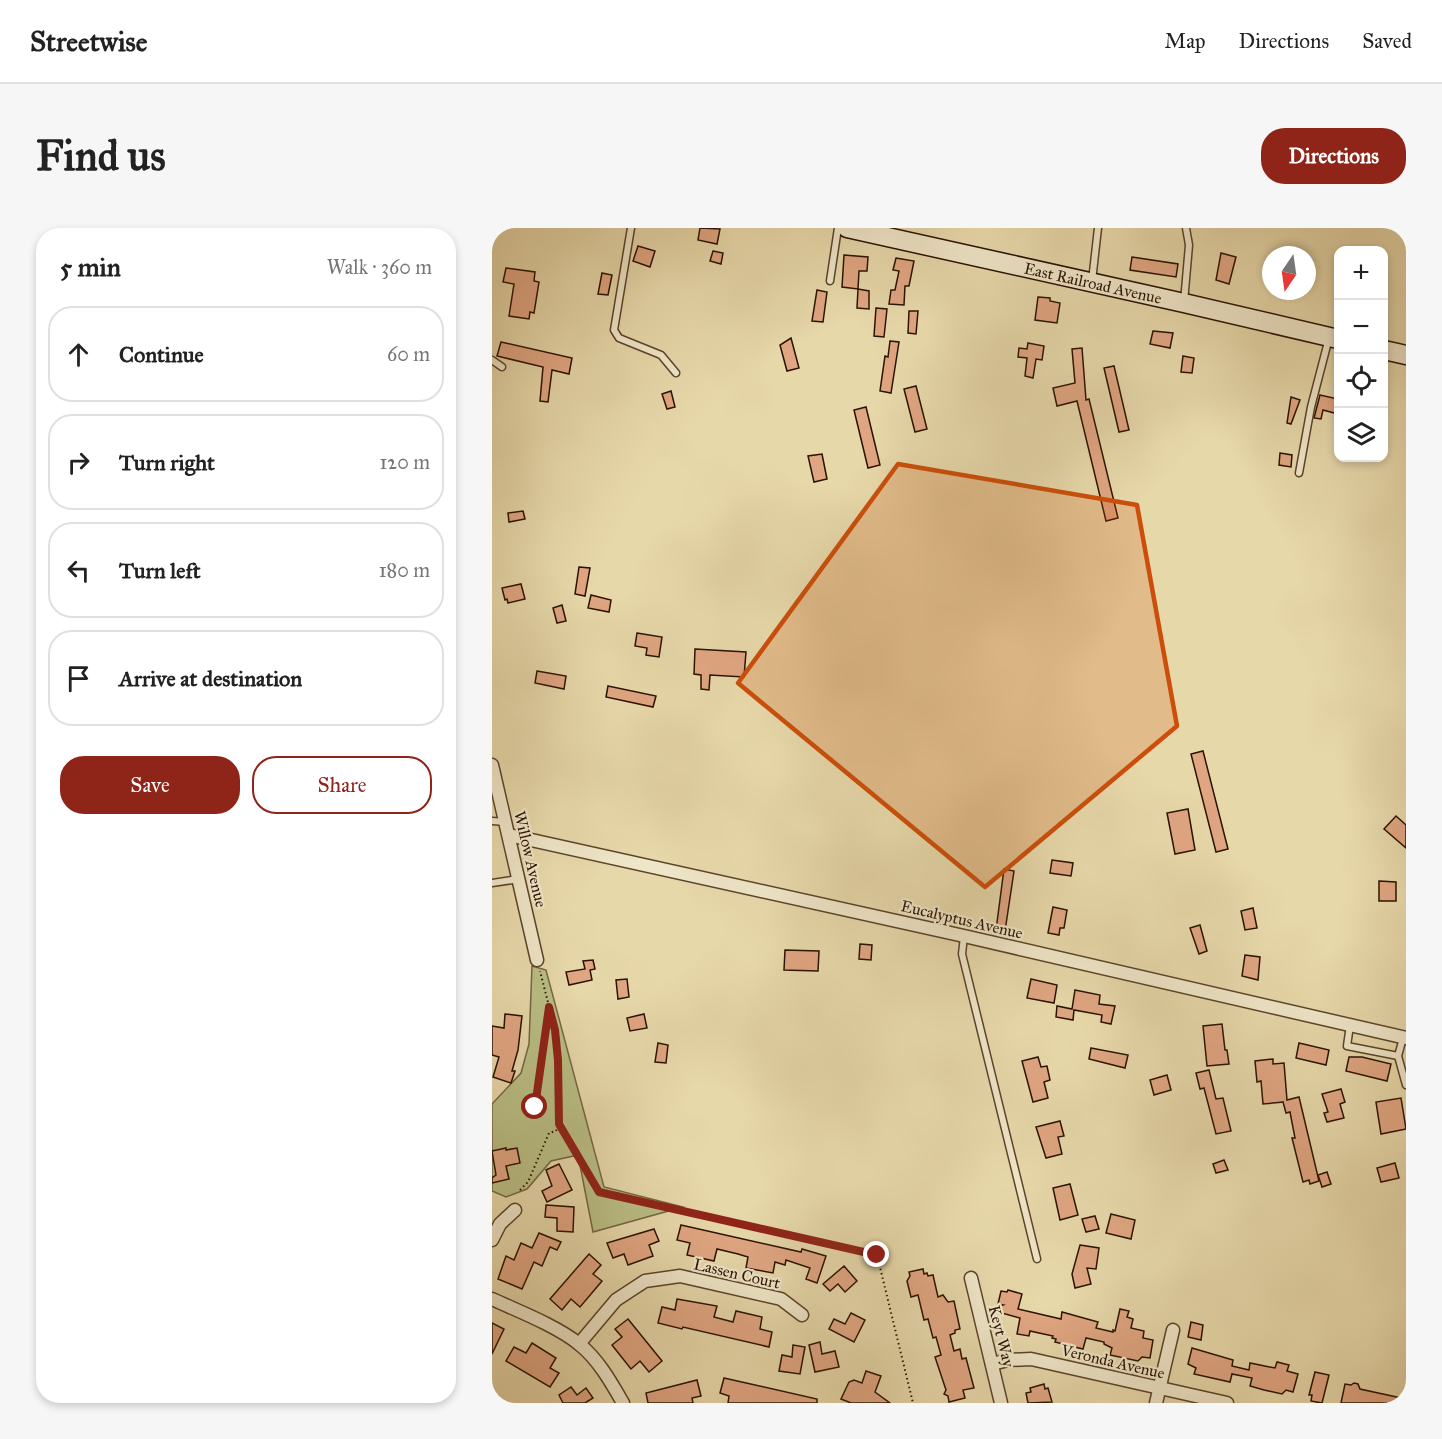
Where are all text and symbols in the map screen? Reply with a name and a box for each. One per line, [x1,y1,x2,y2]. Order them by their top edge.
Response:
text: Streetwise [30,24,147,59]
text: Map [1165,28,1206,54]
text: Directions [1239,28,1329,54]
text: Saved [1362,28,1412,54]
button: Directions [1261,128,1406,184]
text: Find us [36,130,166,182]
north arrow [1262,246,1316,300]
map controls [1334,246,1388,462]
button: + [1334,246,1388,300]
text: 5 min [60,251,121,283]
text: Walk · 360 m [327,255,432,279]
street label: East Railroad Avenue [1022,259,1164,308]
button: − [1334,300,1388,354]
icon: ahead [62,338,95,371]
text: Continue [119,341,204,368]
text: 60 m [387,342,430,366]
button: locate [1334,354,1388,408]
button: layers [1334,408,1388,462]
icon: right [62,446,95,479]
text: Turn right [119,449,215,476]
text: 120 m [379,450,430,474]
icon: left [62,554,95,587]
text: Turn left [119,557,201,584]
text: 180 m [379,558,430,582]
icon: arrive [62,662,95,695]
text: Arrive at destination [119,665,302,692]
button: Save [60,756,240,814]
button: Share [252,756,432,814]
street label: Willow Avenue [510,809,551,909]
street label: Eucalyptus Avenue [899,896,1025,943]
route start [521,1093,547,1119]
route end [863,1241,889,1267]
street label: Lassen Court [692,1254,782,1293]
street label: Keyt Way [985,1303,1018,1369]
street label: Veronda Avenue [1058,1340,1167,1383]

